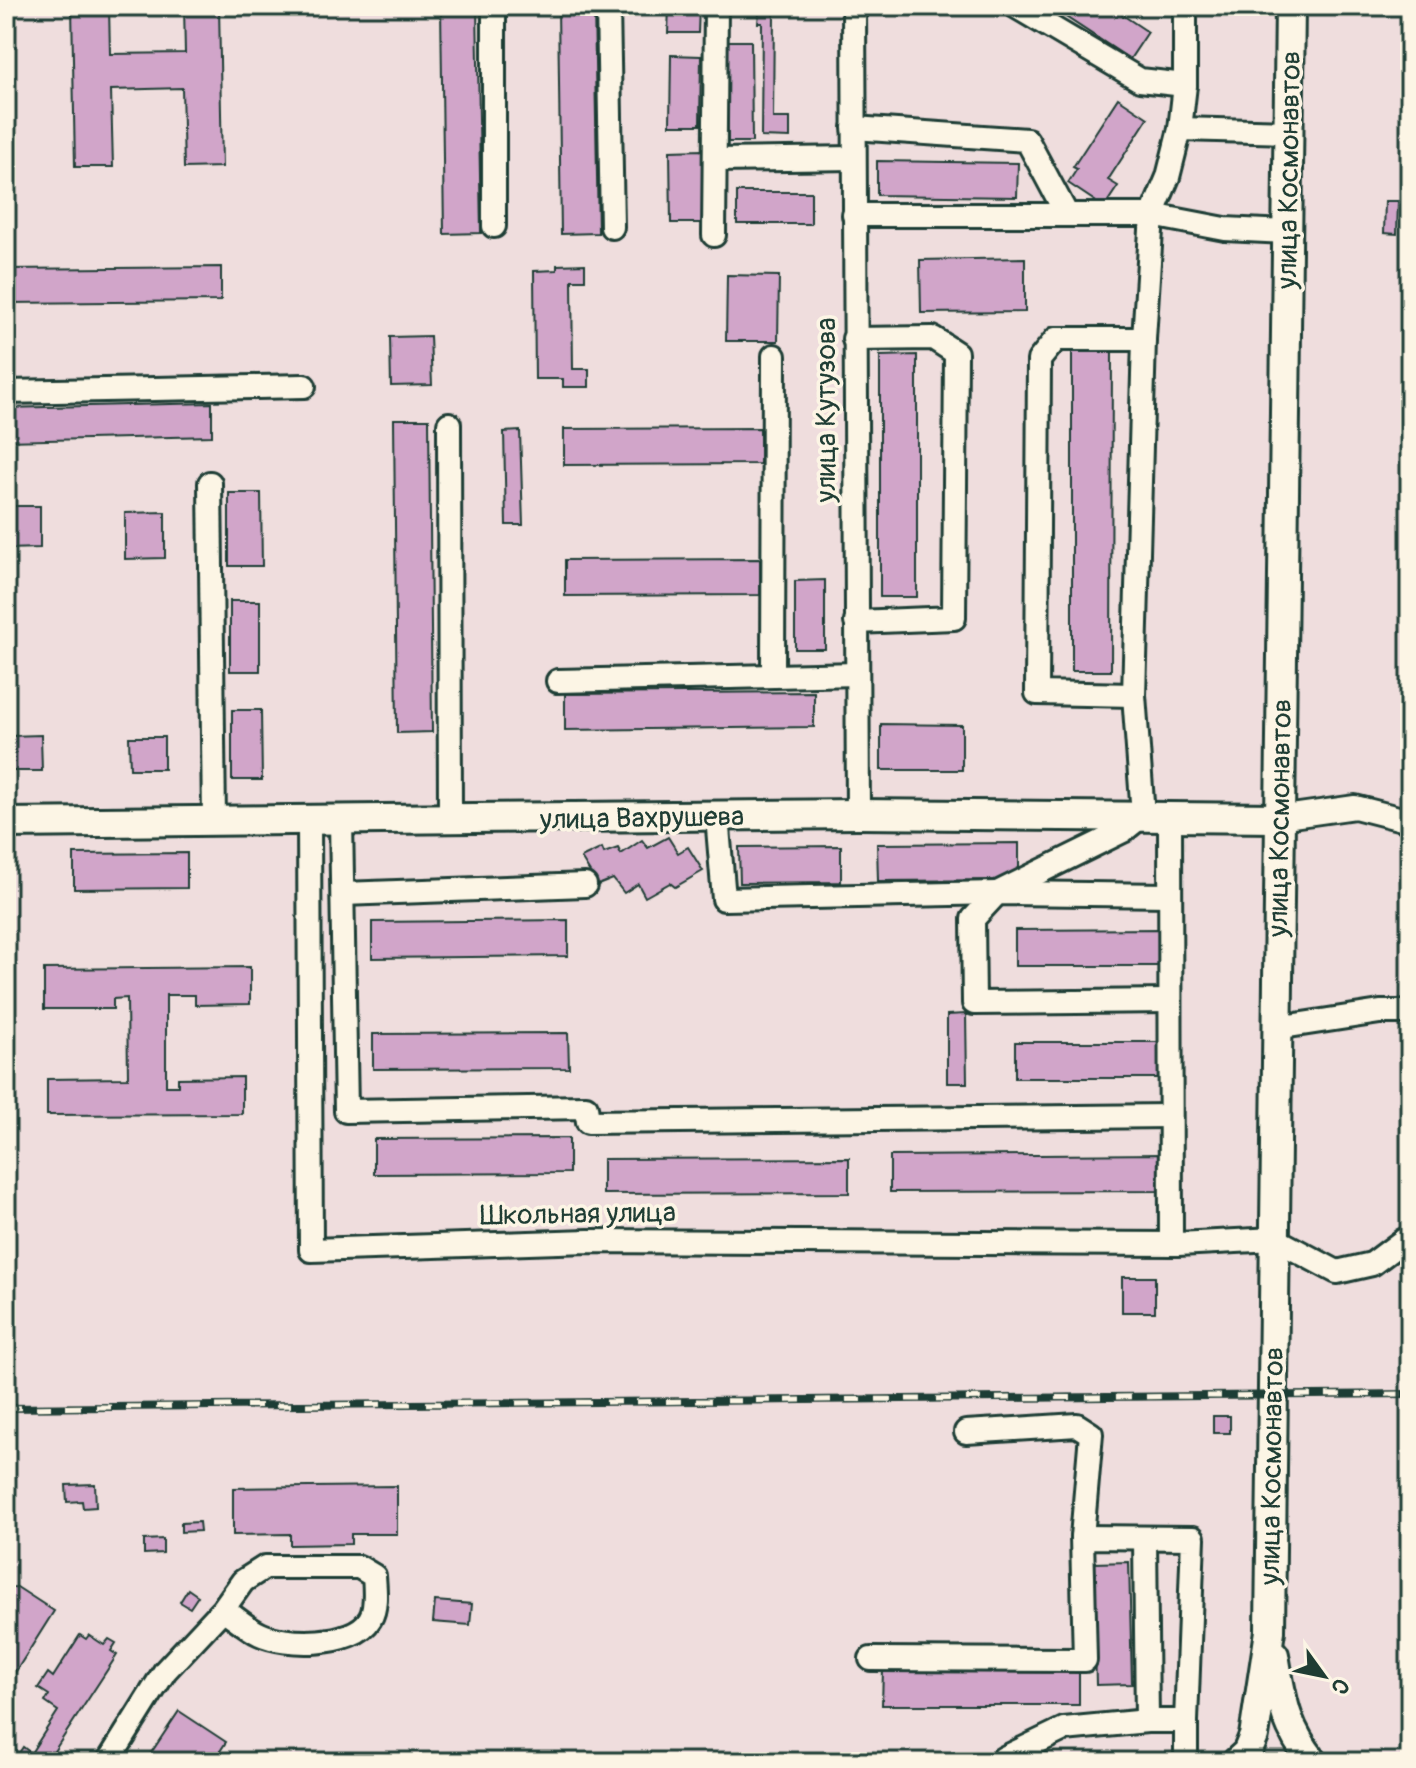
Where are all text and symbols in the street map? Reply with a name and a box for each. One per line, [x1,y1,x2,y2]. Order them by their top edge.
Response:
street label: улица Космонавтов [1270,51,1309,290]
street label: улица Кутузова [809,317,844,504]
street label: улица Космонавтов [1261,699,1300,938]
street label: улица Вахрушева [539,799,744,838]
street label: Школьная улица [480,1195,676,1234]
street label: улица Космонавтов [1253,1347,1292,1586]
north arrow [1284,1636,1364,1716]
text: С [1324,1673,1355,1700]

